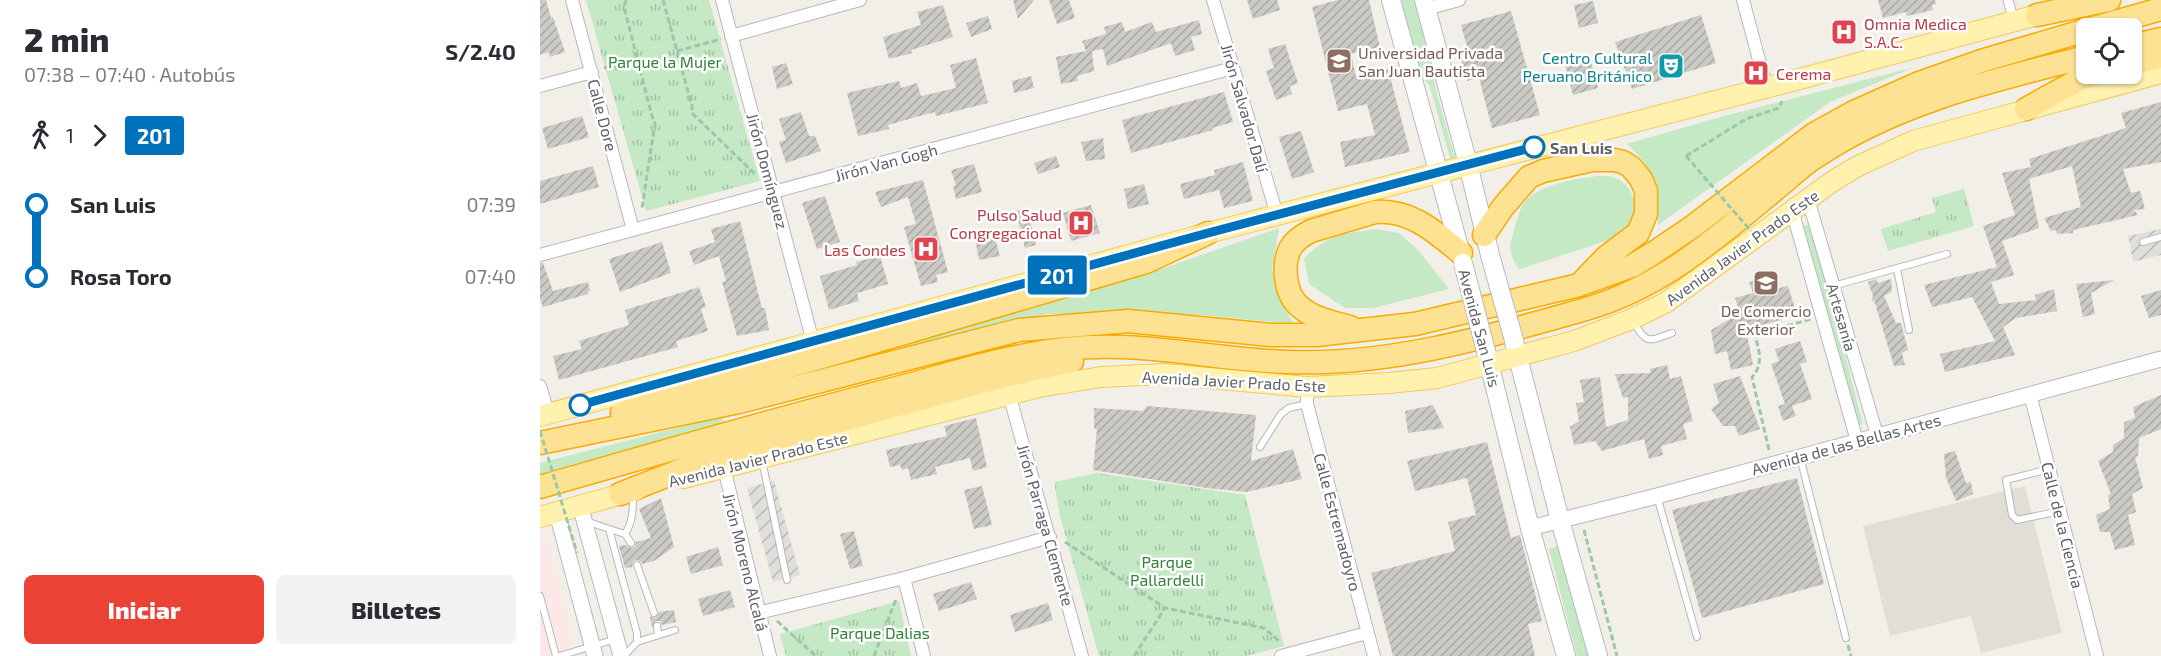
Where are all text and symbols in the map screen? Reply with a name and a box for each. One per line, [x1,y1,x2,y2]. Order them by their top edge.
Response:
place label: Omnia Medica S.A.C. [1864,14,1967,51]
hospital icon: Omnia Medica S.A.C. [1829,17,1859,47]
map controls [2076,18,2142,84]
button: locate [2076,18,2142,84]
text: 2 min [24,19,109,59]
text: S/2.40 [445,38,516,64]
street label: Jirón Salvador Dalí [1218,41,1273,175]
place label: Universidad Privada San Juan Bautista [1358,43,1503,80]
school or university icon: Universidad Privada San Juan Bautista [1324,46,1354,76]
place label: Centro Cultural Peruano Británico [1523,48,1652,85]
theatre icon: Centro Cultural Peruano Británico [1656,51,1686,81]
park label: Parque la Mujer [608,52,723,72]
hospital icon: Cerema [1741,58,1771,88]
text: 07:38 – 07:40 · Autobús [24,62,235,86]
place label: Cerema [1776,64,1831,83]
street label: Calle Dore [584,77,622,153]
street label: Jirón Domínguez [743,111,793,231]
icon: walk [24,119,57,152]
icon: forward [83,119,116,152]
text: 1 [66,123,74,147]
text: 201 [137,123,172,148]
marker: San Luis [1523,136,1545,158]
place label: San Luis [1550,138,1613,157]
street label: Jirón Van Gogh [833,139,939,185]
street label: Avenida Javier Prado Este [1662,185,1822,309]
text: San Luis [70,191,156,217]
text: 07:39 [466,192,516,216]
place label: Pulso Salud Congregacional [949,205,1062,242]
hospital icon: Pulso Salud Congregacional [1066,208,1096,238]
hospital icon: Las Condes [911,234,941,264]
place label: Las Condes [824,240,906,259]
line badge: 201 [1022,256,1092,294]
text: Rosa Toro [70,263,172,289]
text: 201 [1040,263,1074,288]
text: 07:40 [465,264,516,288]
street label: Avenida San Luis [1455,267,1505,389]
school or university icon: De Comercio Exterior [1751,268,1781,298]
street label: Artesanía [1823,281,1861,353]
place label: De Comercio Exterior [1721,301,1811,338]
street label: Avenida Javier Prado Este [1142,367,1326,395]
unlabelled marker [569,394,591,416]
street label: Avenida de las Bellas Artes [1749,410,1943,478]
street label: Avenida Javier Prado Este [666,427,850,491]
street label: Jirón Parraga Clemente [1014,442,1078,608]
street label: Calle Estremadoyro [1310,451,1366,593]
street label: Calle de la Ciencia [2038,460,2088,590]
street label: Jirón Moreno Alcalá [720,491,772,633]
park label: Parque Pallardelli [1130,552,1204,589]
button: Iniciar [24,575,264,644]
button: Billetes [276,575,516,644]
park label: Parque Dalias [830,623,930,642]

